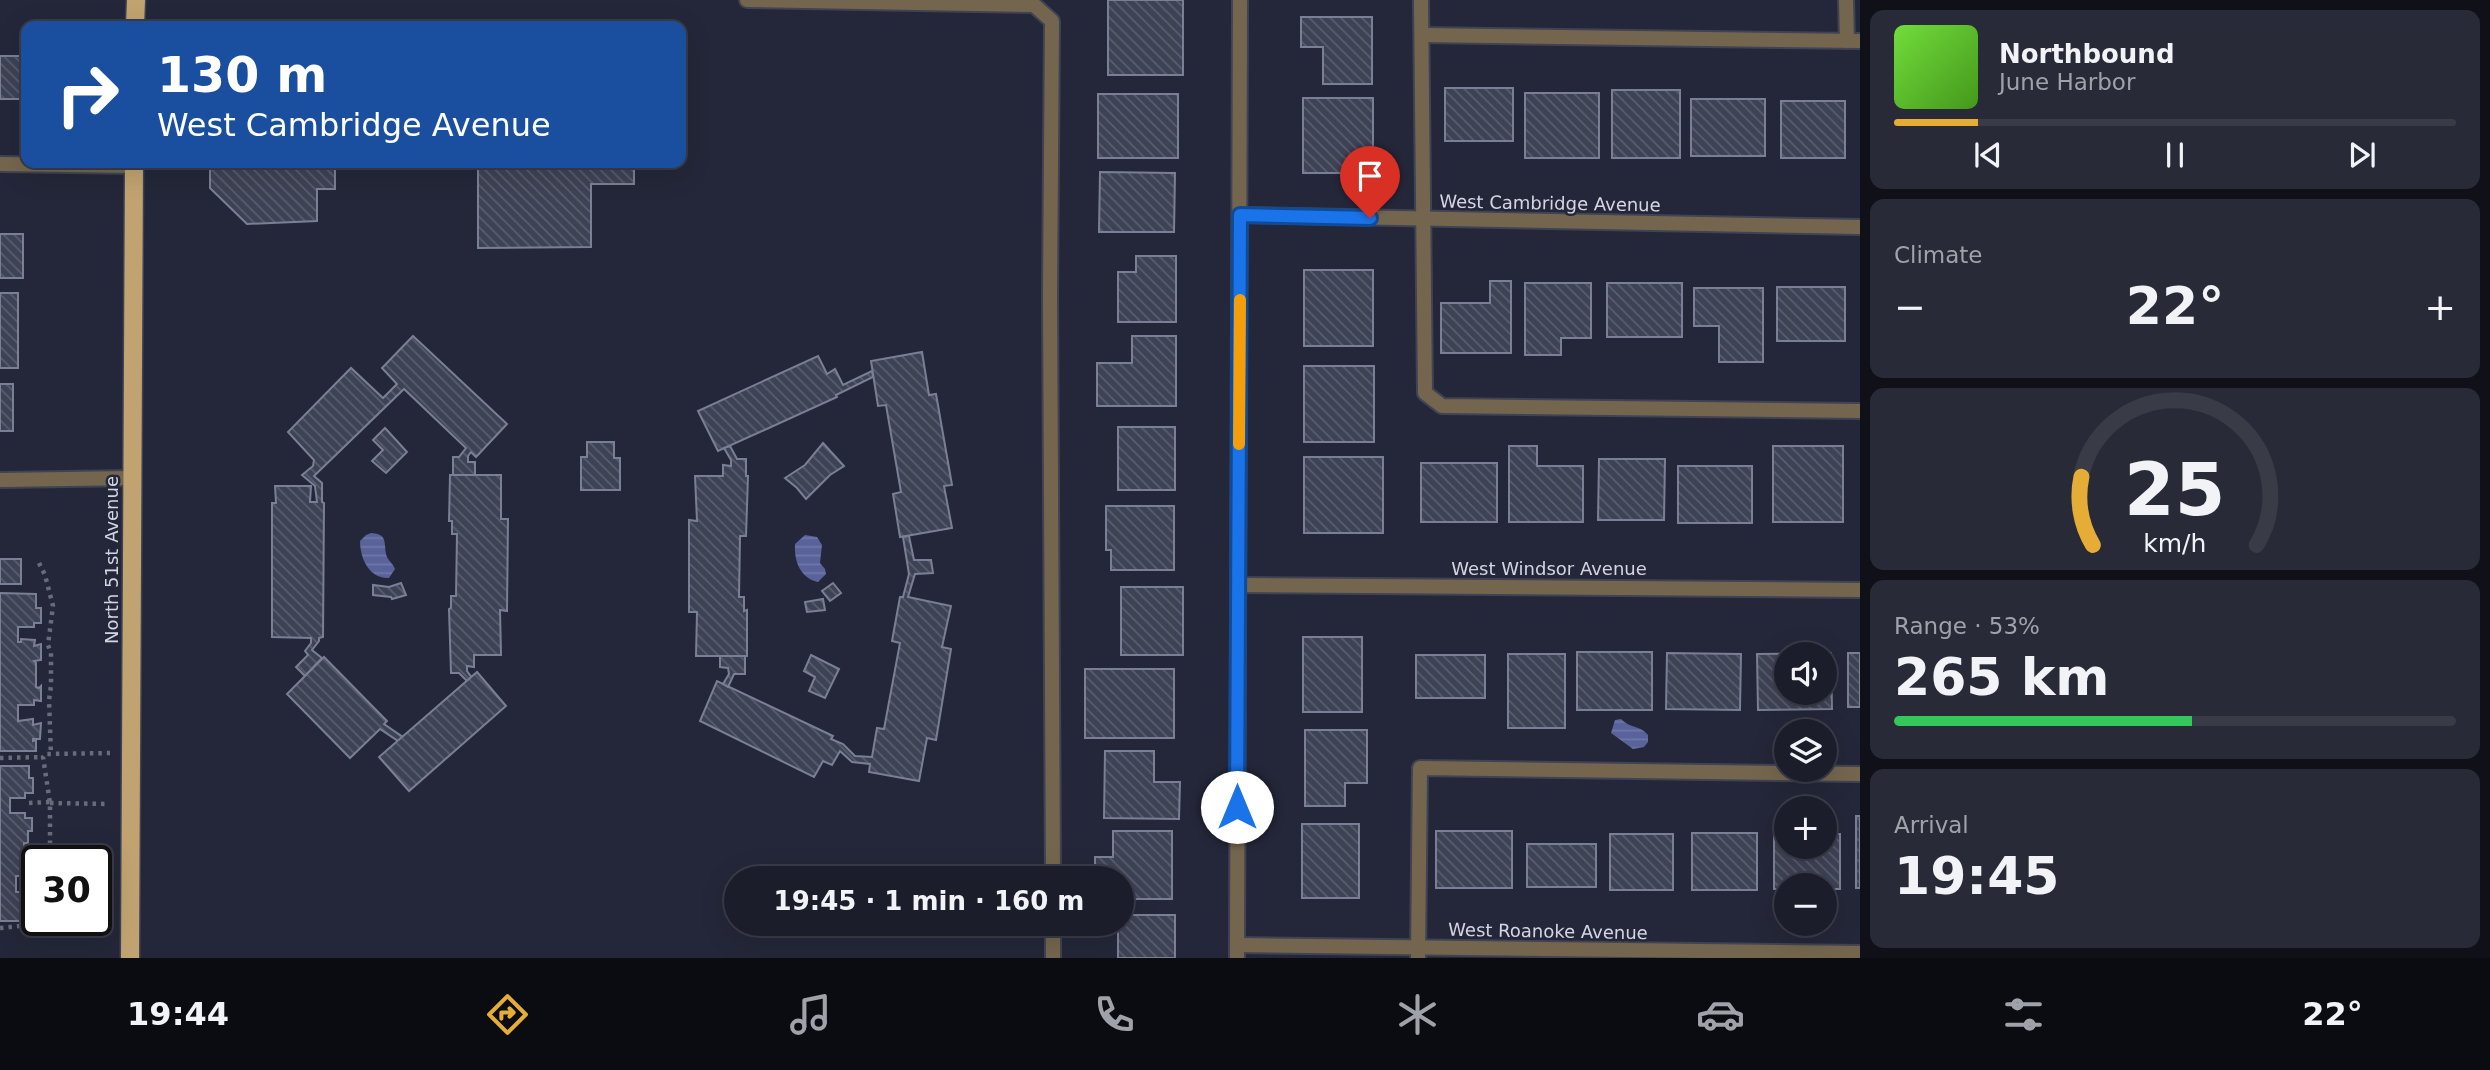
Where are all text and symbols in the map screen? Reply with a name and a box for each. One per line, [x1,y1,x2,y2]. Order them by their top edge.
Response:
text: Northbound [1999,39,2175,69]
text: 130 m [157,47,327,104]
icon: right [42,49,133,140]
text: June Harbor [1999,69,2135,95]
text: West Cambridge Avenue [157,106,551,144]
icon: previous [1969,136,2007,174]
icon: pause [2156,136,2194,174]
icon: next [2343,136,2381,174]
pin [1340,146,1400,218]
icon: arrive [1351,157,1389,195]
street label: West Cambridge Avenue [1439,191,1661,215]
text: Climate [1894,242,1983,268]
text: 22° [2126,276,2224,336]
text: − [1894,285,1926,329]
text: + [2424,285,2456,329]
text: 25 [2124,447,2226,532]
street label: North 51st Avenue [101,476,122,644]
text: km/h [2143,529,2207,558]
street label: West Windsor Avenue [1451,558,1647,579]
text: Range · 53% [1894,613,2040,639]
map controls [1774,642,1837,936]
button: sound [1774,642,1837,705]
text: 265 km [1894,647,2109,707]
button: layers [1774,719,1837,782]
position arrow [1200,770,1274,844]
button: + [1774,796,1837,859]
text: Arrival [1894,812,1969,838]
speed limit sign: 30 [21,845,112,936]
text: 19:45 [1894,846,2060,906]
button: − [1774,873,1837,936]
text: 19:45 · 1 min · 160 m [774,886,1084,916]
street label: West Roanoke Avenue [1448,919,1648,943]
icon: directions [483,990,532,1039]
icon: music [786,990,835,1039]
icon: phone [1090,990,1139,1039]
icon: climate [1393,990,1442,1039]
icon: car [1696,990,1745,1039]
icon: filters [1999,990,2048,1039]
text: 19:44 [127,995,229,1033]
text: 22° [2302,995,2363,1033]

